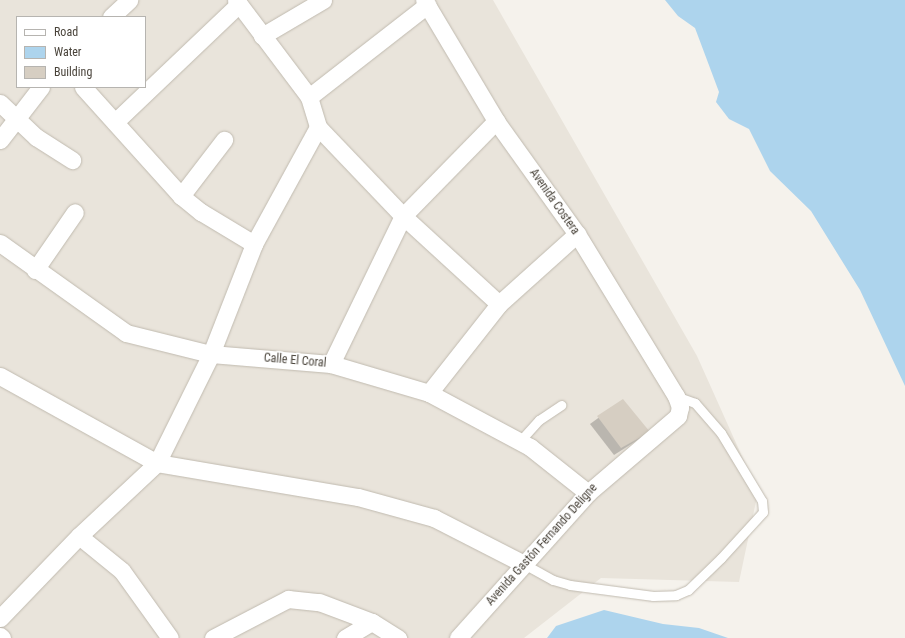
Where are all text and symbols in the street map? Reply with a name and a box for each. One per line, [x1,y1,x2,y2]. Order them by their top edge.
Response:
legend [16,16,146,88]
text: Road [54,25,78,39]
text: Water [54,45,82,59]
text: Building [54,65,92,79]
street label: Avenida Costera [526,166,582,238]
street label: Calle El Coral [263,351,327,371]
street label: Avenida Gastón Fernando Deligne [483,481,601,609]

